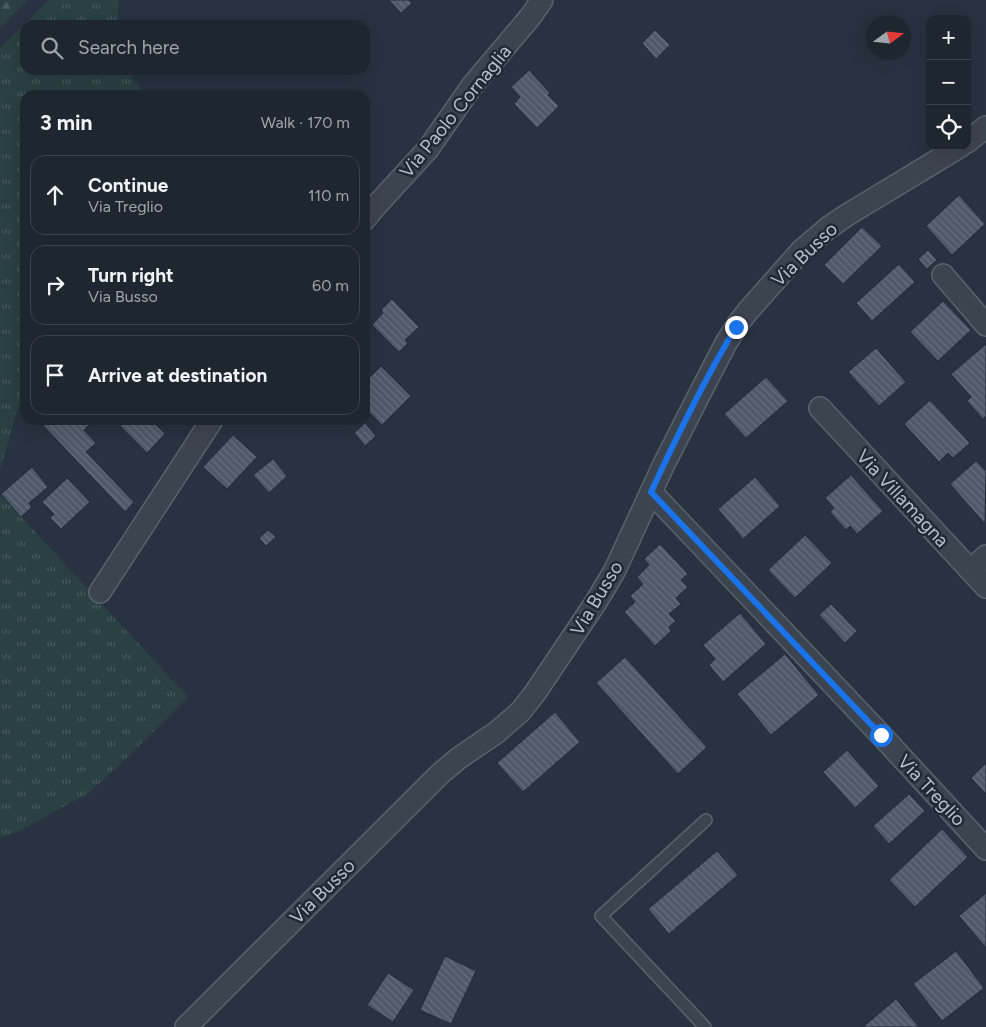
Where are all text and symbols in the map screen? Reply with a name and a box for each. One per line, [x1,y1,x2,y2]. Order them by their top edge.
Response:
north arrow [866,15,911,60]
map controls [926,15,971,150]
button: + [926,15,971,60]
search box [20,20,370,75]
icon: search [38,34,66,62]
text: Search here [78,36,180,59]
street label: Via Paolo Cornaglia [395,40,516,182]
button: − [926,60,971,105]
button: locate [926,105,971,150]
text: 3 min [40,110,92,135]
text: Walk · 170 m [261,113,350,132]
text: Continue [88,174,168,197]
icon: ahead [41,181,69,209]
text: 110 m [308,186,349,205]
text: Via Treglio [88,197,163,216]
street label: Via Busso [767,217,842,291]
text: Turn right [88,264,174,287]
icon: right [41,271,69,299]
text: 60 m [312,276,349,295]
text: Via Busso [88,287,158,306]
route end [725,316,748,339]
icon: arrive [41,361,69,389]
text: Arrive at destination [88,364,267,387]
street label: Via Villamagna [852,445,954,552]
street label: Via Busso [565,557,628,640]
route start [870,724,893,747]
street label: Via Treglio [893,750,970,831]
street label: Via Busso [285,854,360,929]

